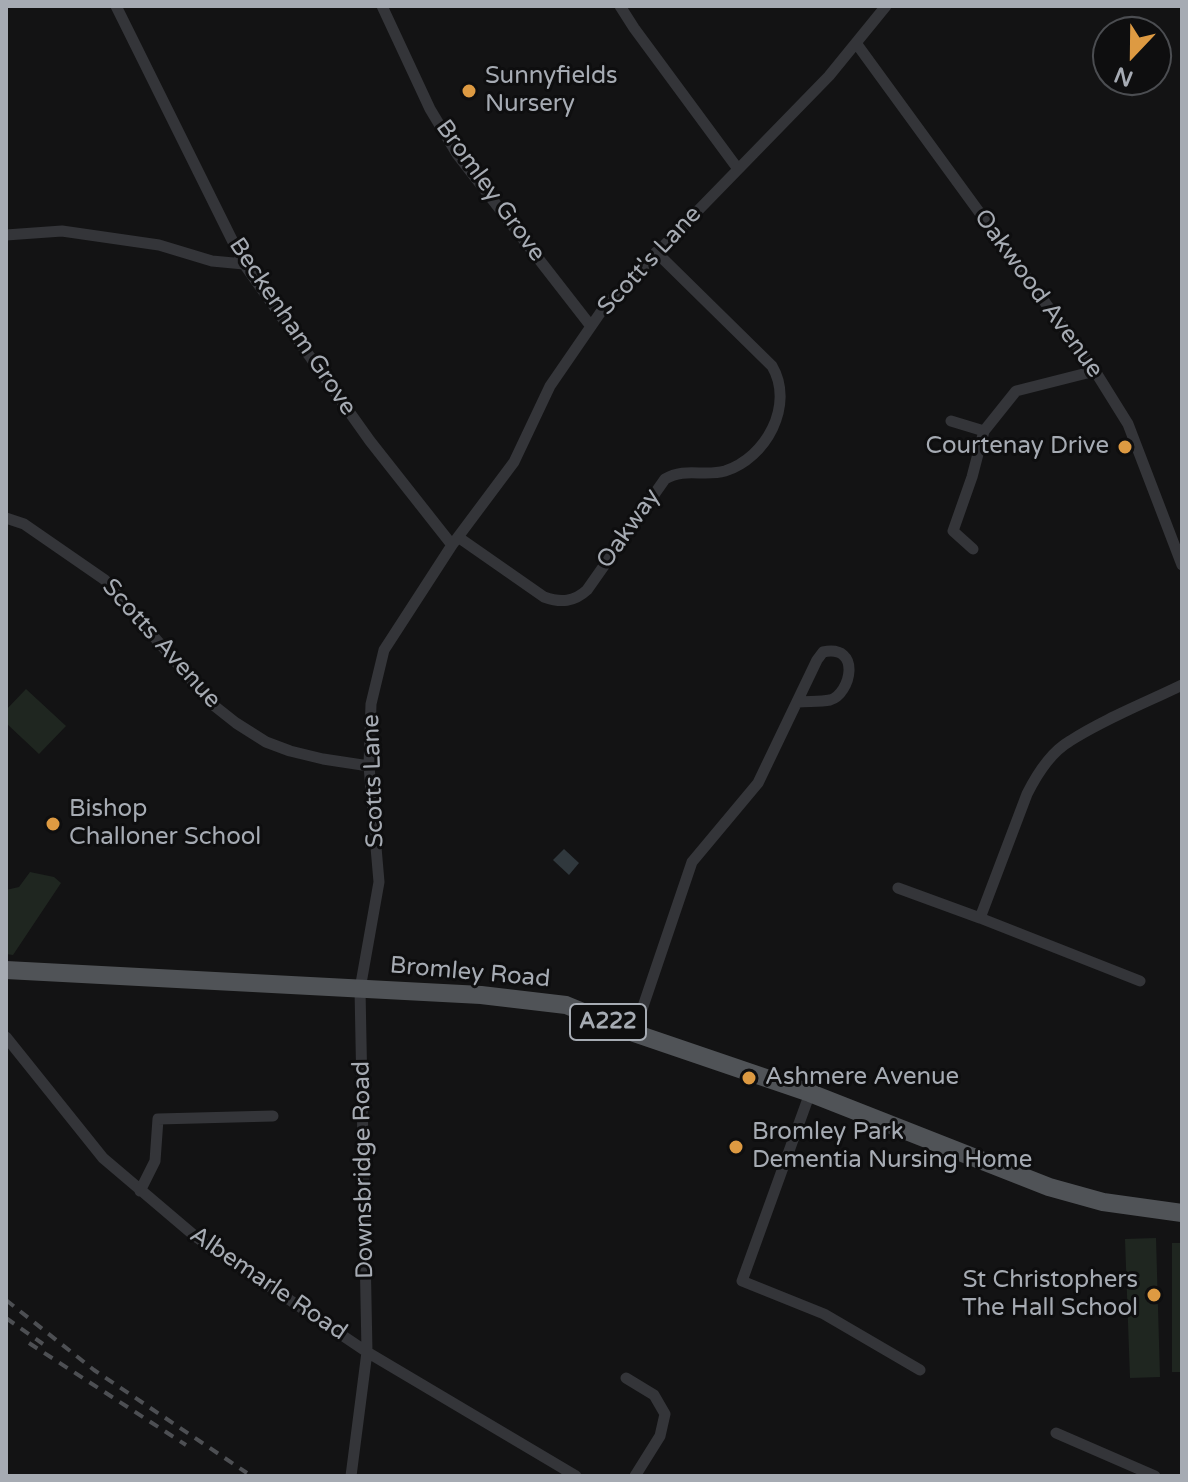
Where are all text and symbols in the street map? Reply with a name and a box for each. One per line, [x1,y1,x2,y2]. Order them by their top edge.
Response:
north arrow [1092,16,1172,96]
text: N [1111,61,1137,92]
place label: Sunnyfields Nursery [485,63,618,119]
marker: Sunnyfields Nursery [460,82,478,100]
street label: Bromley Grove [429,115,551,267]
street label: Scott's Lane [592,200,708,322]
street label: Oakwood Avenue [967,204,1109,384]
street label: Beckenham Grove [222,233,362,421]
place label: Courtenay Drive [926,433,1109,461]
marker: Courtenay Drive [1116,438,1134,456]
street label: Oakway [591,484,667,574]
street label: Scotts Avenue [95,573,227,715]
street label: Scotts Lane [357,714,391,848]
place label: Bishop Challoner School [69,796,261,852]
marker: Bishop Challoner School [44,815,62,833]
street label: Bromley Road [389,952,551,994]
road number: A222 [570,1004,646,1040]
street label: Downsbridge Road [348,1061,380,1279]
place label: Ashmere Avenue [765,1064,959,1092]
marker: Ashmere Avenue [740,1069,758,1087]
place label: Bromley Park Dementia Nursing Home [752,1119,1032,1175]
marker: Bromley Park Dementia Nursing Home [727,1138,745,1156]
street label: Albemarle Road [184,1221,352,1347]
place label: St Christophers The Hall School [962,1267,1138,1323]
marker: St Christophers The Hall School [1145,1286,1163,1304]

